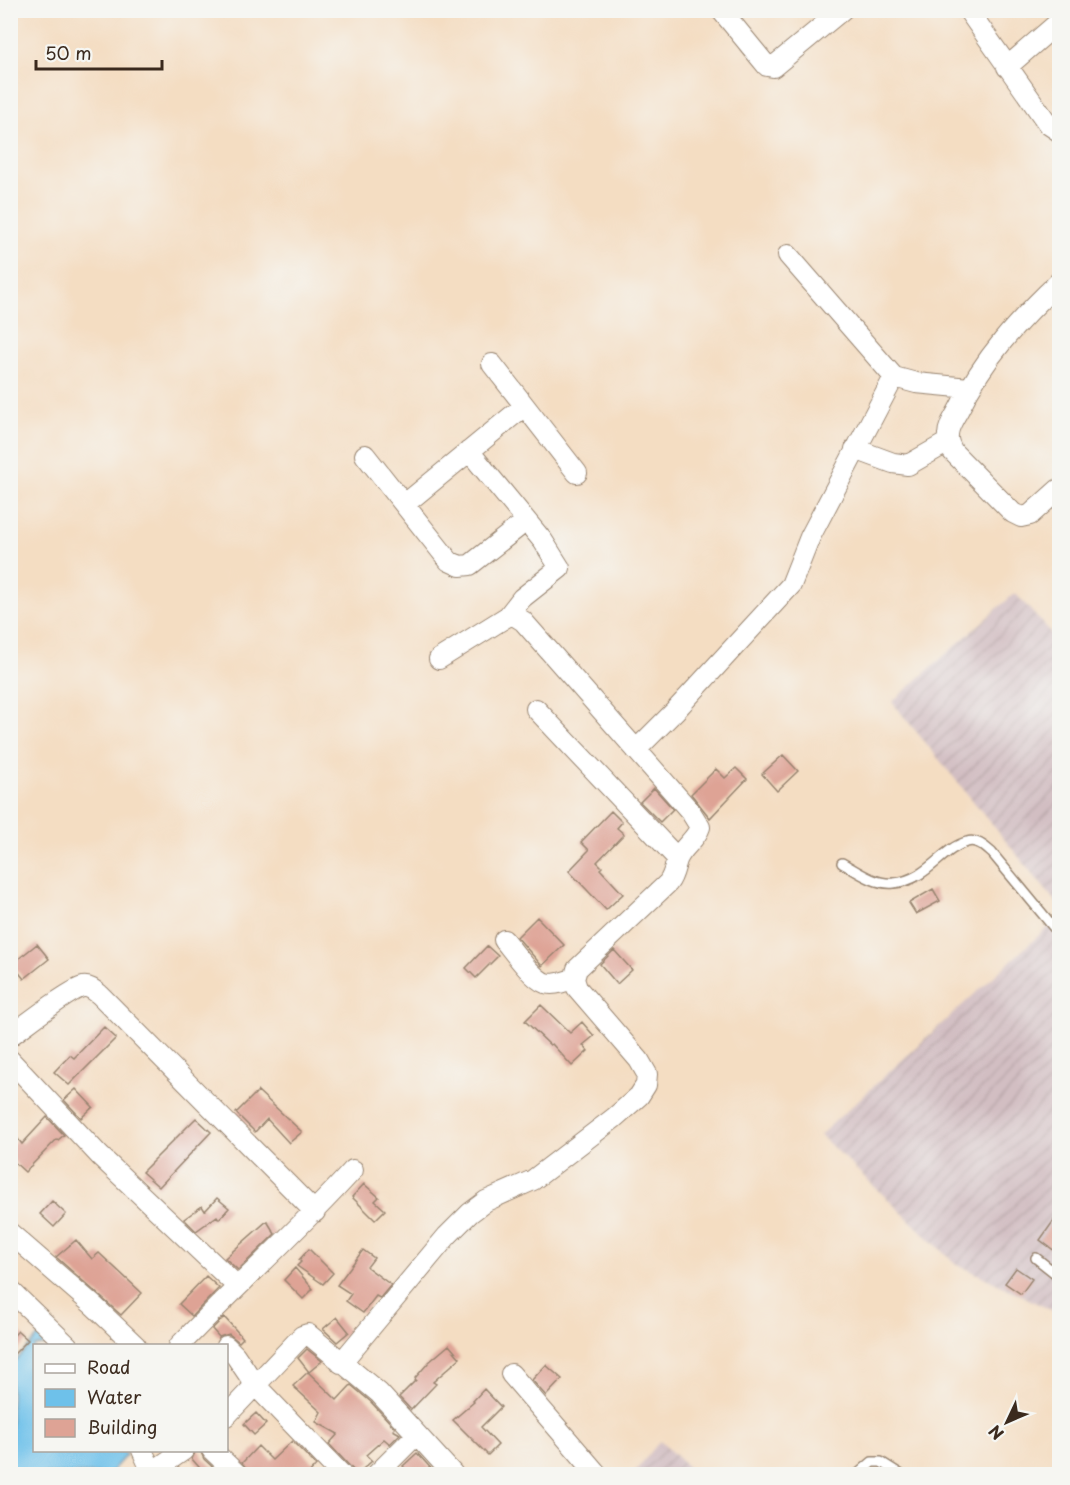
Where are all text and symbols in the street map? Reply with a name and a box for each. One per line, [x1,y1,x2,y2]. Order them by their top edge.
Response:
scale bar [36,33,162,71]
text: 50 m [45,39,92,66]
legend [33,1344,228,1452]
text: Road [87,1353,131,1380]
text: Water [87,1383,142,1410]
north arrow [977,1392,1037,1452]
text: Building [87,1413,157,1440]
text: N [982,1420,1009,1446]

